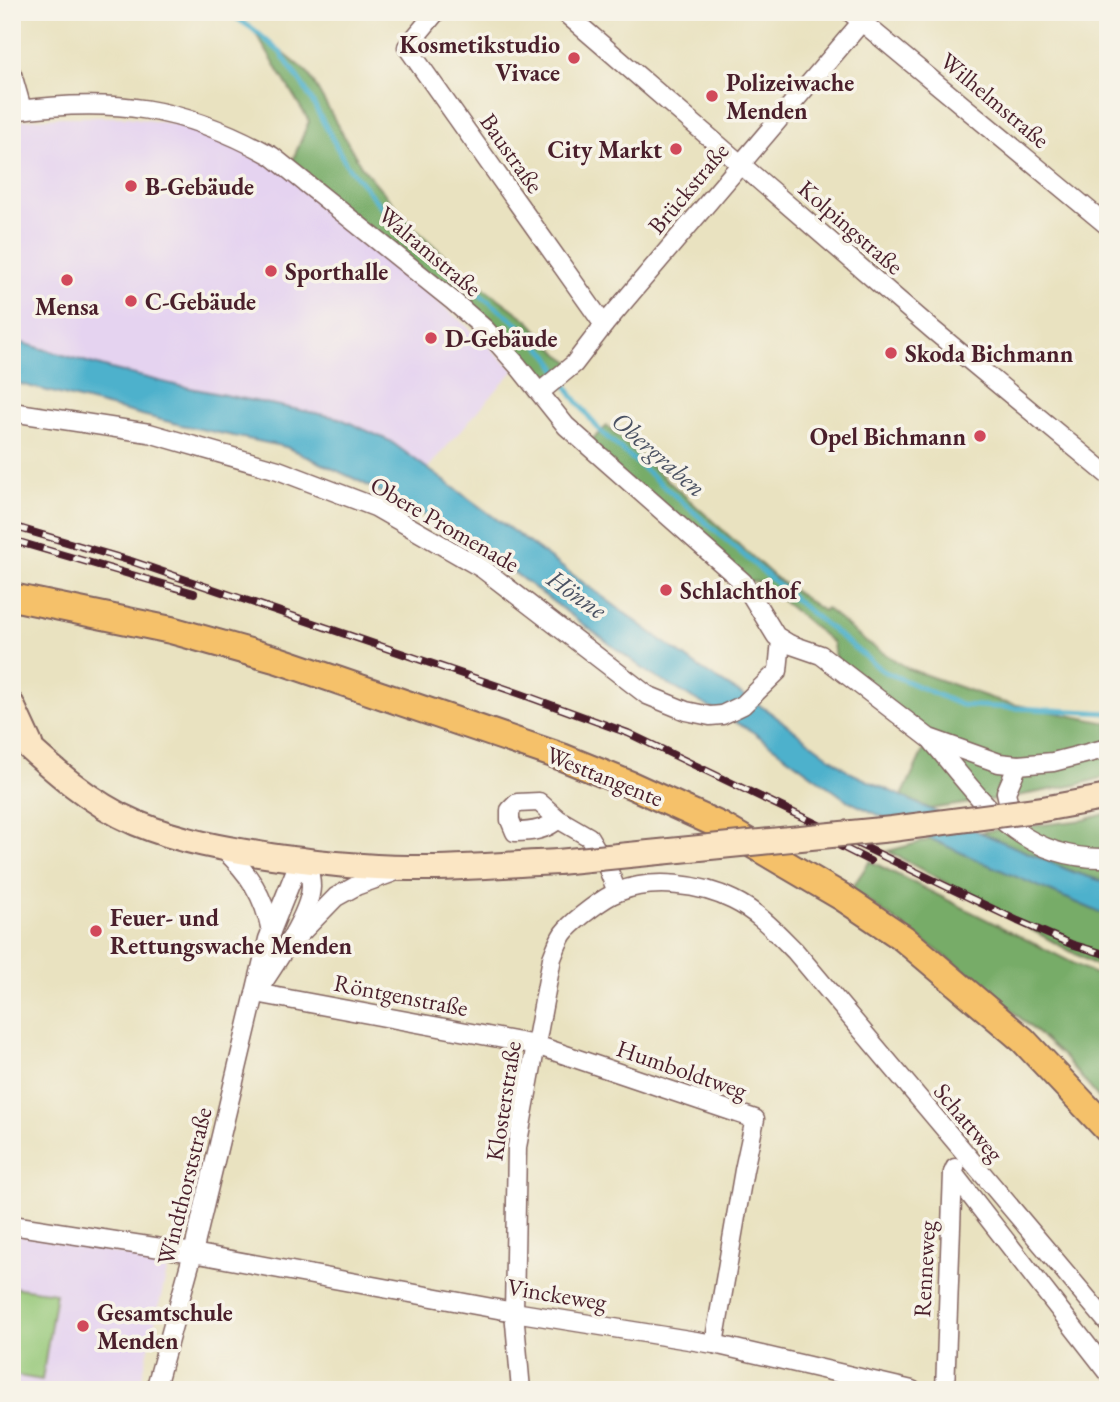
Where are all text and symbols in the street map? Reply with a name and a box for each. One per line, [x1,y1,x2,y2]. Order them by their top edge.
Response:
place label: Kosmetikstudio Vivace [400,29,560,88]
street label: Wilhelmstraße [934,45,1056,155]
marker: Kosmetikstudio Vivace [566,50,582,66]
place label: Polizeiwache Menden [726,67,854,126]
marker: Polizeiwache Menden [704,88,720,104]
street label: Baustraße [473,107,551,199]
place label: City Markt [548,134,662,166]
street label: Brückstraße [641,136,735,240]
marker: City Markt [668,141,684,157]
place label: B-Gebäude [145,171,254,202]
street label: Kolpingstraße [792,173,910,281]
marker: B-Gebäude [123,178,139,194]
street label: Walramstraße [372,199,488,303]
place label: Sporthalle [285,256,388,287]
marker: Sporthalle [263,263,279,279]
marker: Mensa [59,272,75,288]
place label: C-Gebäude [145,286,256,317]
place label: Mensa [35,291,100,322]
marker: C-Gebäude [123,293,139,309]
place label: D-Gebäude [445,323,557,354]
marker: D-Gebäude [423,330,439,346]
place label: Skoda Bichmann [905,338,1074,369]
marker: Skoda Bichmann [883,345,899,361]
water label: Obergraben [605,404,713,504]
place label: Opel Bichmann [810,421,966,452]
marker: Opel Bichmann [972,428,988,444]
street label: Obere Promenade [365,469,525,579]
water label: Hönne [540,561,614,627]
place label: Schlachthof [680,575,802,606]
marker: Schlachthof [658,582,674,598]
street label: Westtangente [542,739,668,813]
place label: Feuer- und Rettungswache Menden [110,902,352,962]
marker: Feuer- und Rettungswache Menden [88,923,104,939]
street label: Röntgenstraße [331,967,471,1023]
street label: Humboldtweg [613,1032,752,1106]
street label: Klosterstraße [478,1039,528,1163]
street label: Schattweg [927,1076,1011,1168]
street label: Windthorststraße [149,1104,219,1268]
street label: Renneweg [906,1219,942,1318]
street label: Vinckeweg [505,1271,609,1317]
place label: Gesamtschule Menden [97,1297,233,1356]
marker: Gesamtschule Menden [75,1318,91,1334]

